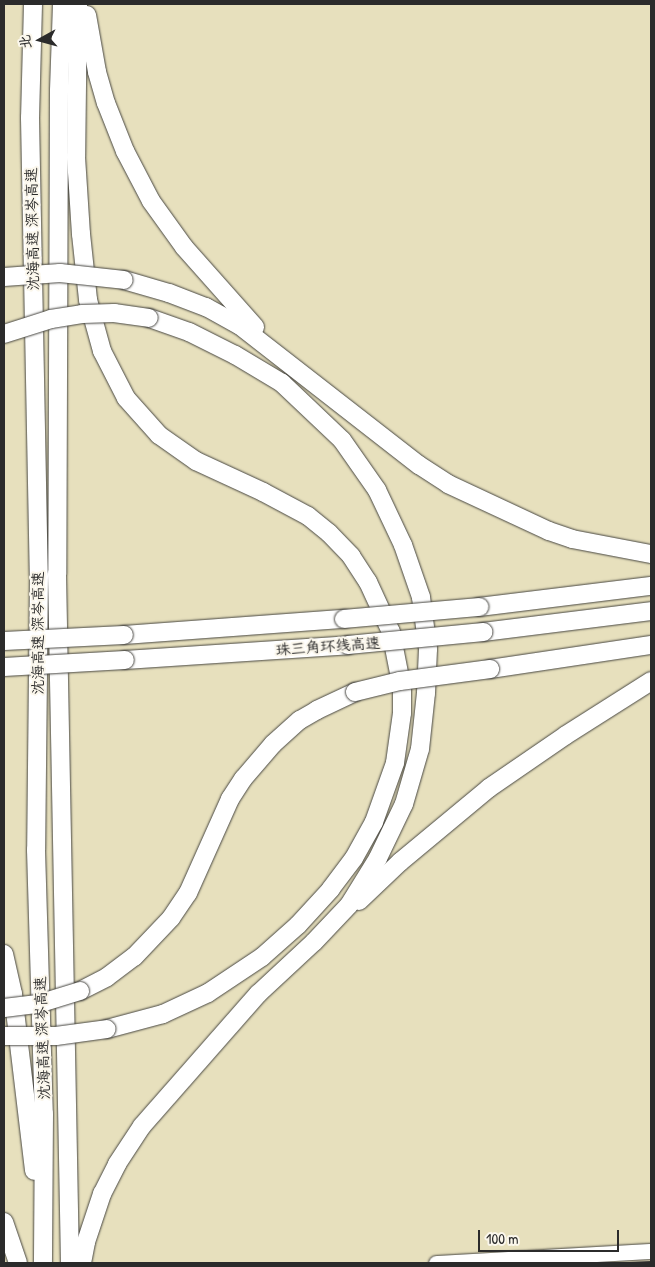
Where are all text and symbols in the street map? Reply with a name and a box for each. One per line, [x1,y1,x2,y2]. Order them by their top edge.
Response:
north arrow [15,15,65,65]
text: 北 [14,34,35,50]
street label: 沈海高速 深岑高速 [22,167,42,291]
street label: 沈海高速 深岑高速 [29,571,47,695]
street label: 珠三角环线高速 [275,633,381,659]
street label: 沈海高速 深岑高速 [31,976,53,1100]
scale bar [480,1220,621,1252]
text: 100 m [486,1228,519,1249]

